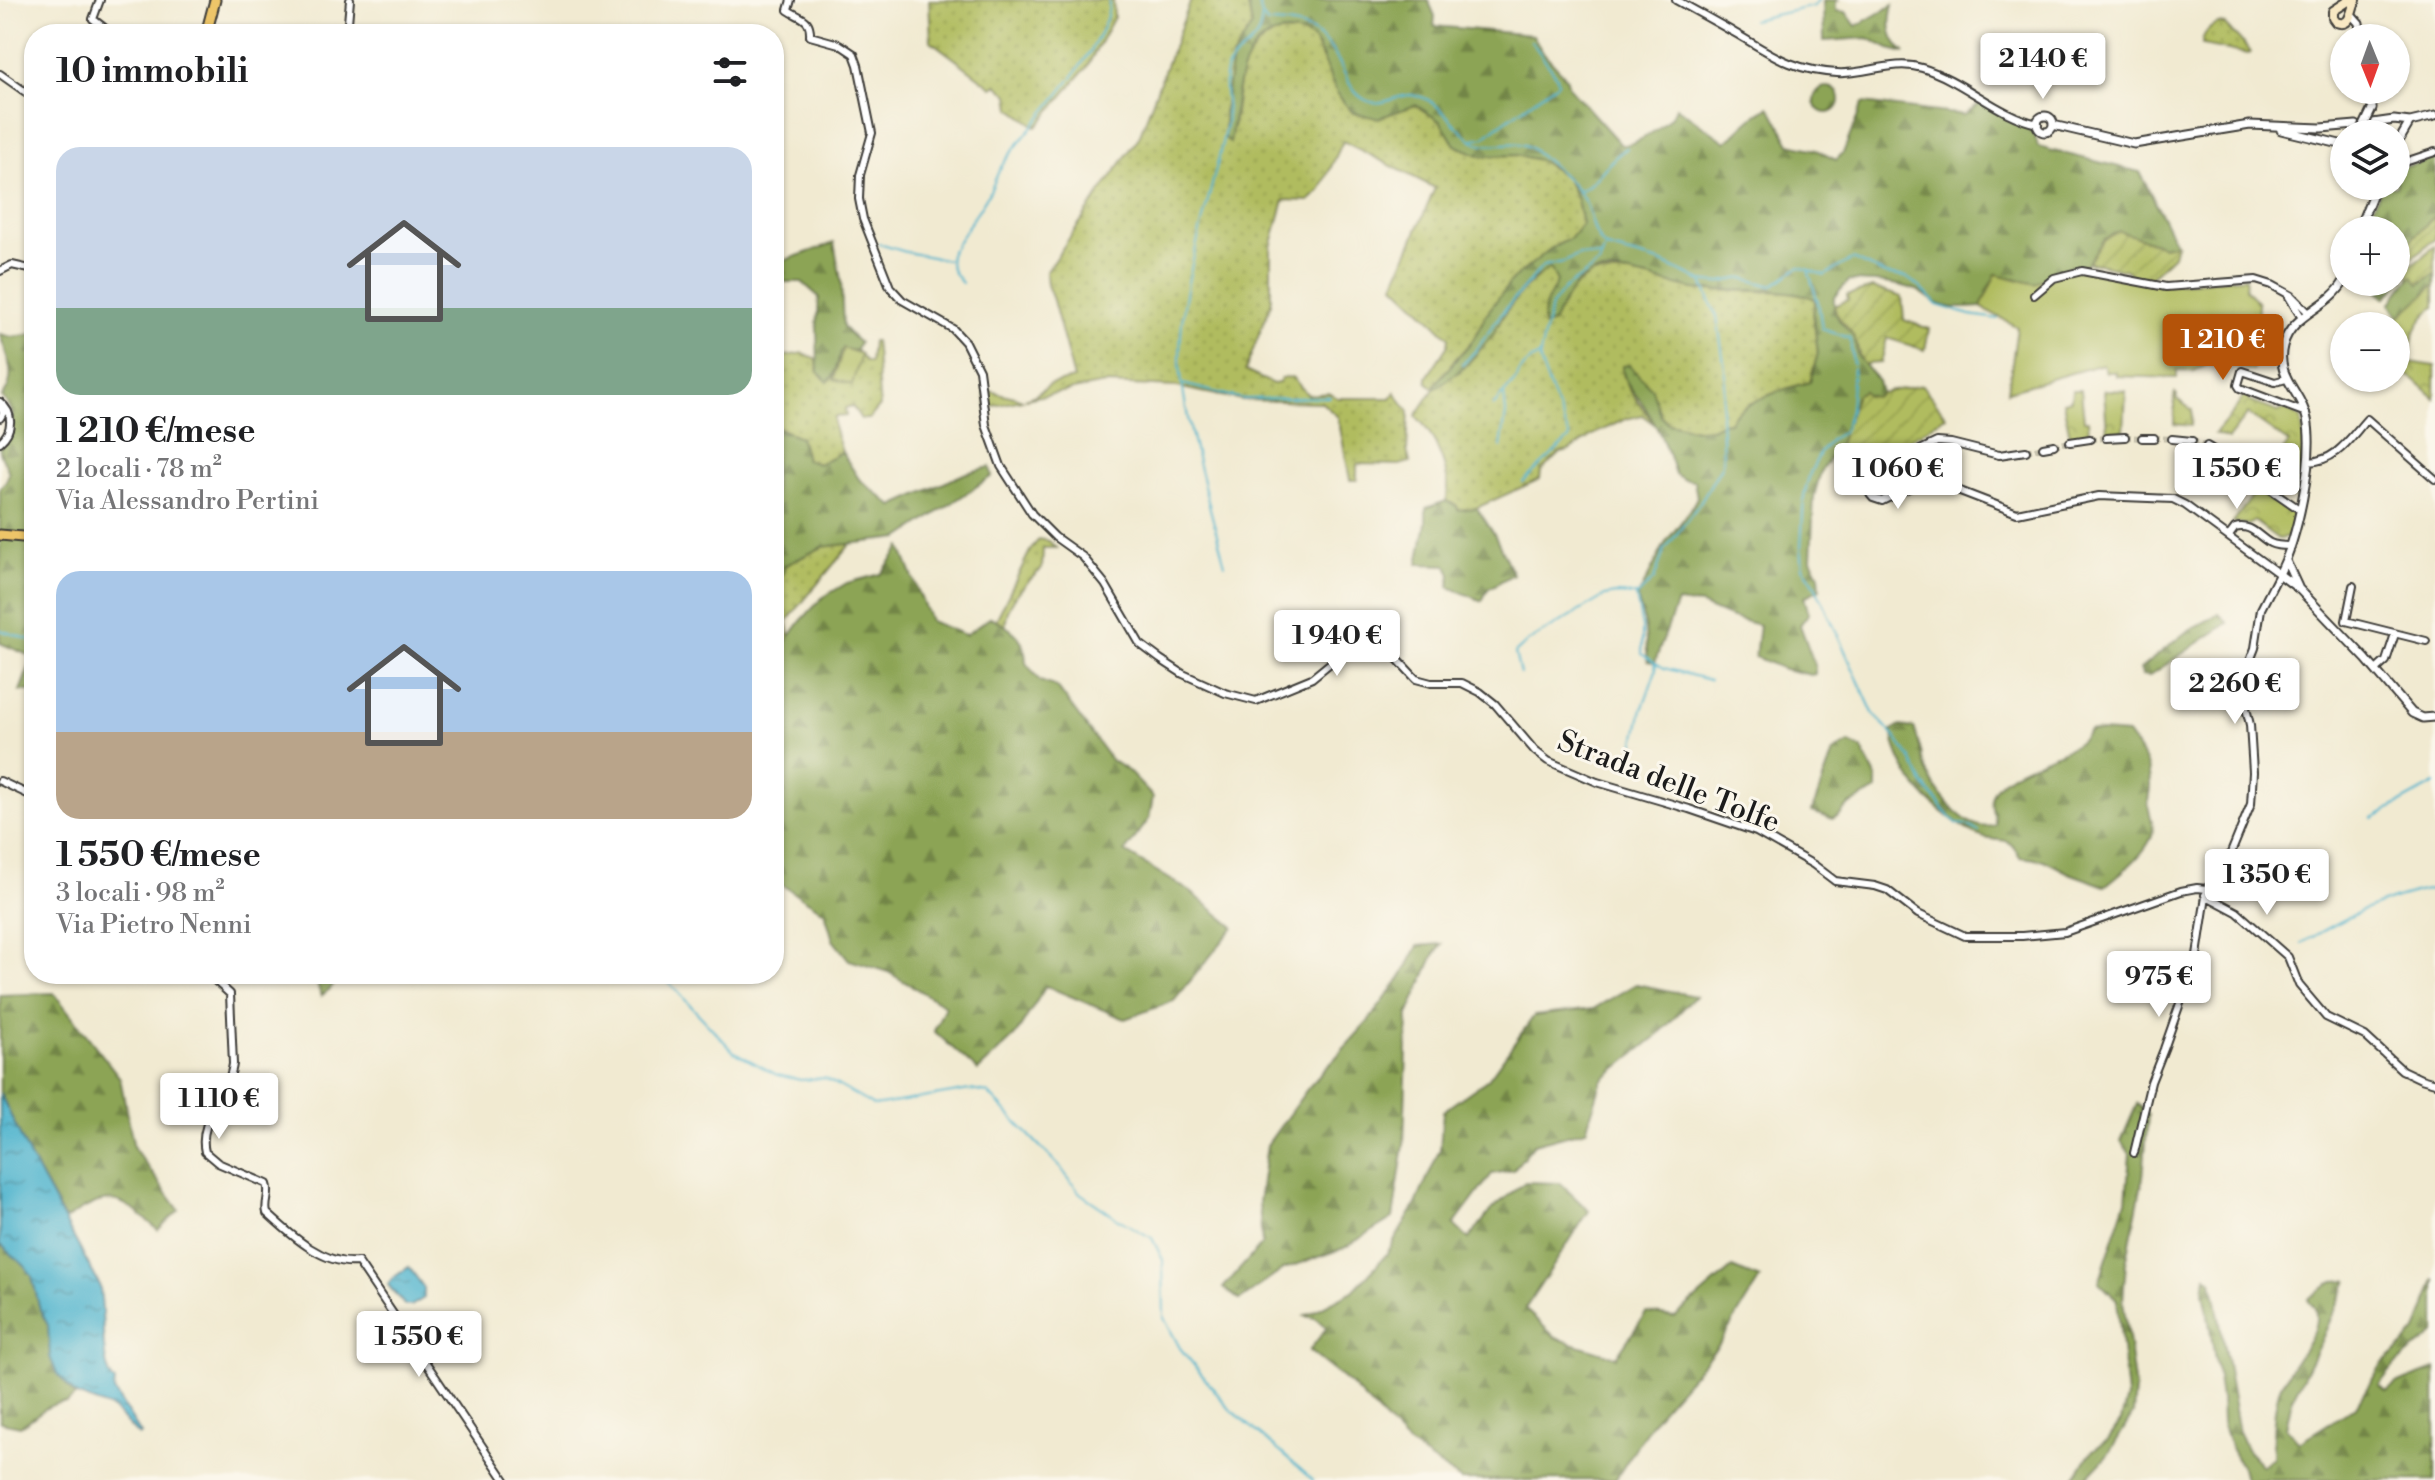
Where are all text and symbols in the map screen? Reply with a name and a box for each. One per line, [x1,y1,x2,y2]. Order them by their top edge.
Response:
north arrow [2330,24,2410,104]
map controls [2330,24,2410,392]
pin: 2 140 € [1969,33,2117,101]
text: 2 140 € [1998,43,2088,75]
icon: filters [708,50,752,94]
text: 10 immobili [56,51,248,93]
button: layers [2330,120,2410,200]
icon: home [332,199,476,343]
button: + [2330,216,2410,296]
button: − [2330,312,2410,392]
pin: 1 210 € [2149,314,2297,382]
text: 1 210 € [2181,324,2265,356]
text: 1 210 €/mese [56,411,255,453]
pin: 1 060 € [1824,443,1972,511]
pin: 1 550 € [2163,443,2311,511]
text: 2 locali · 78 m² [56,453,222,485]
text: 1 060 € [1852,453,1944,485]
text: 1 550 € [2193,453,2281,485]
text: Via Alessandro Pertini [56,485,319,517]
pin: 1 940 € [1263,610,1411,678]
text: 1 940 € [1292,620,1382,652]
icon: home [332,623,476,767]
pin: 2 260 € [2161,658,2309,726]
text: 2 260 € [2188,668,2282,700]
street label: Strada delle Tolfe [1552,722,1785,842]
text: 1 550 €/mese [56,835,261,877]
pin: 1 350 € [2193,849,2341,917]
text: 1 350 € [2223,859,2311,891]
text: 3 locali · 98 m² [56,877,225,909]
text: Via Pietro Nenni [56,909,252,941]
pin: 975 € [2103,951,2215,1019]
text: 975 € [2125,961,2193,993]
pin: 1 110 € [145,1073,293,1141]
text: 1 110 € [178,1083,260,1115]
pin: 1 550 € [345,1311,493,1379]
text: 1 550 € [375,1321,463,1353]

